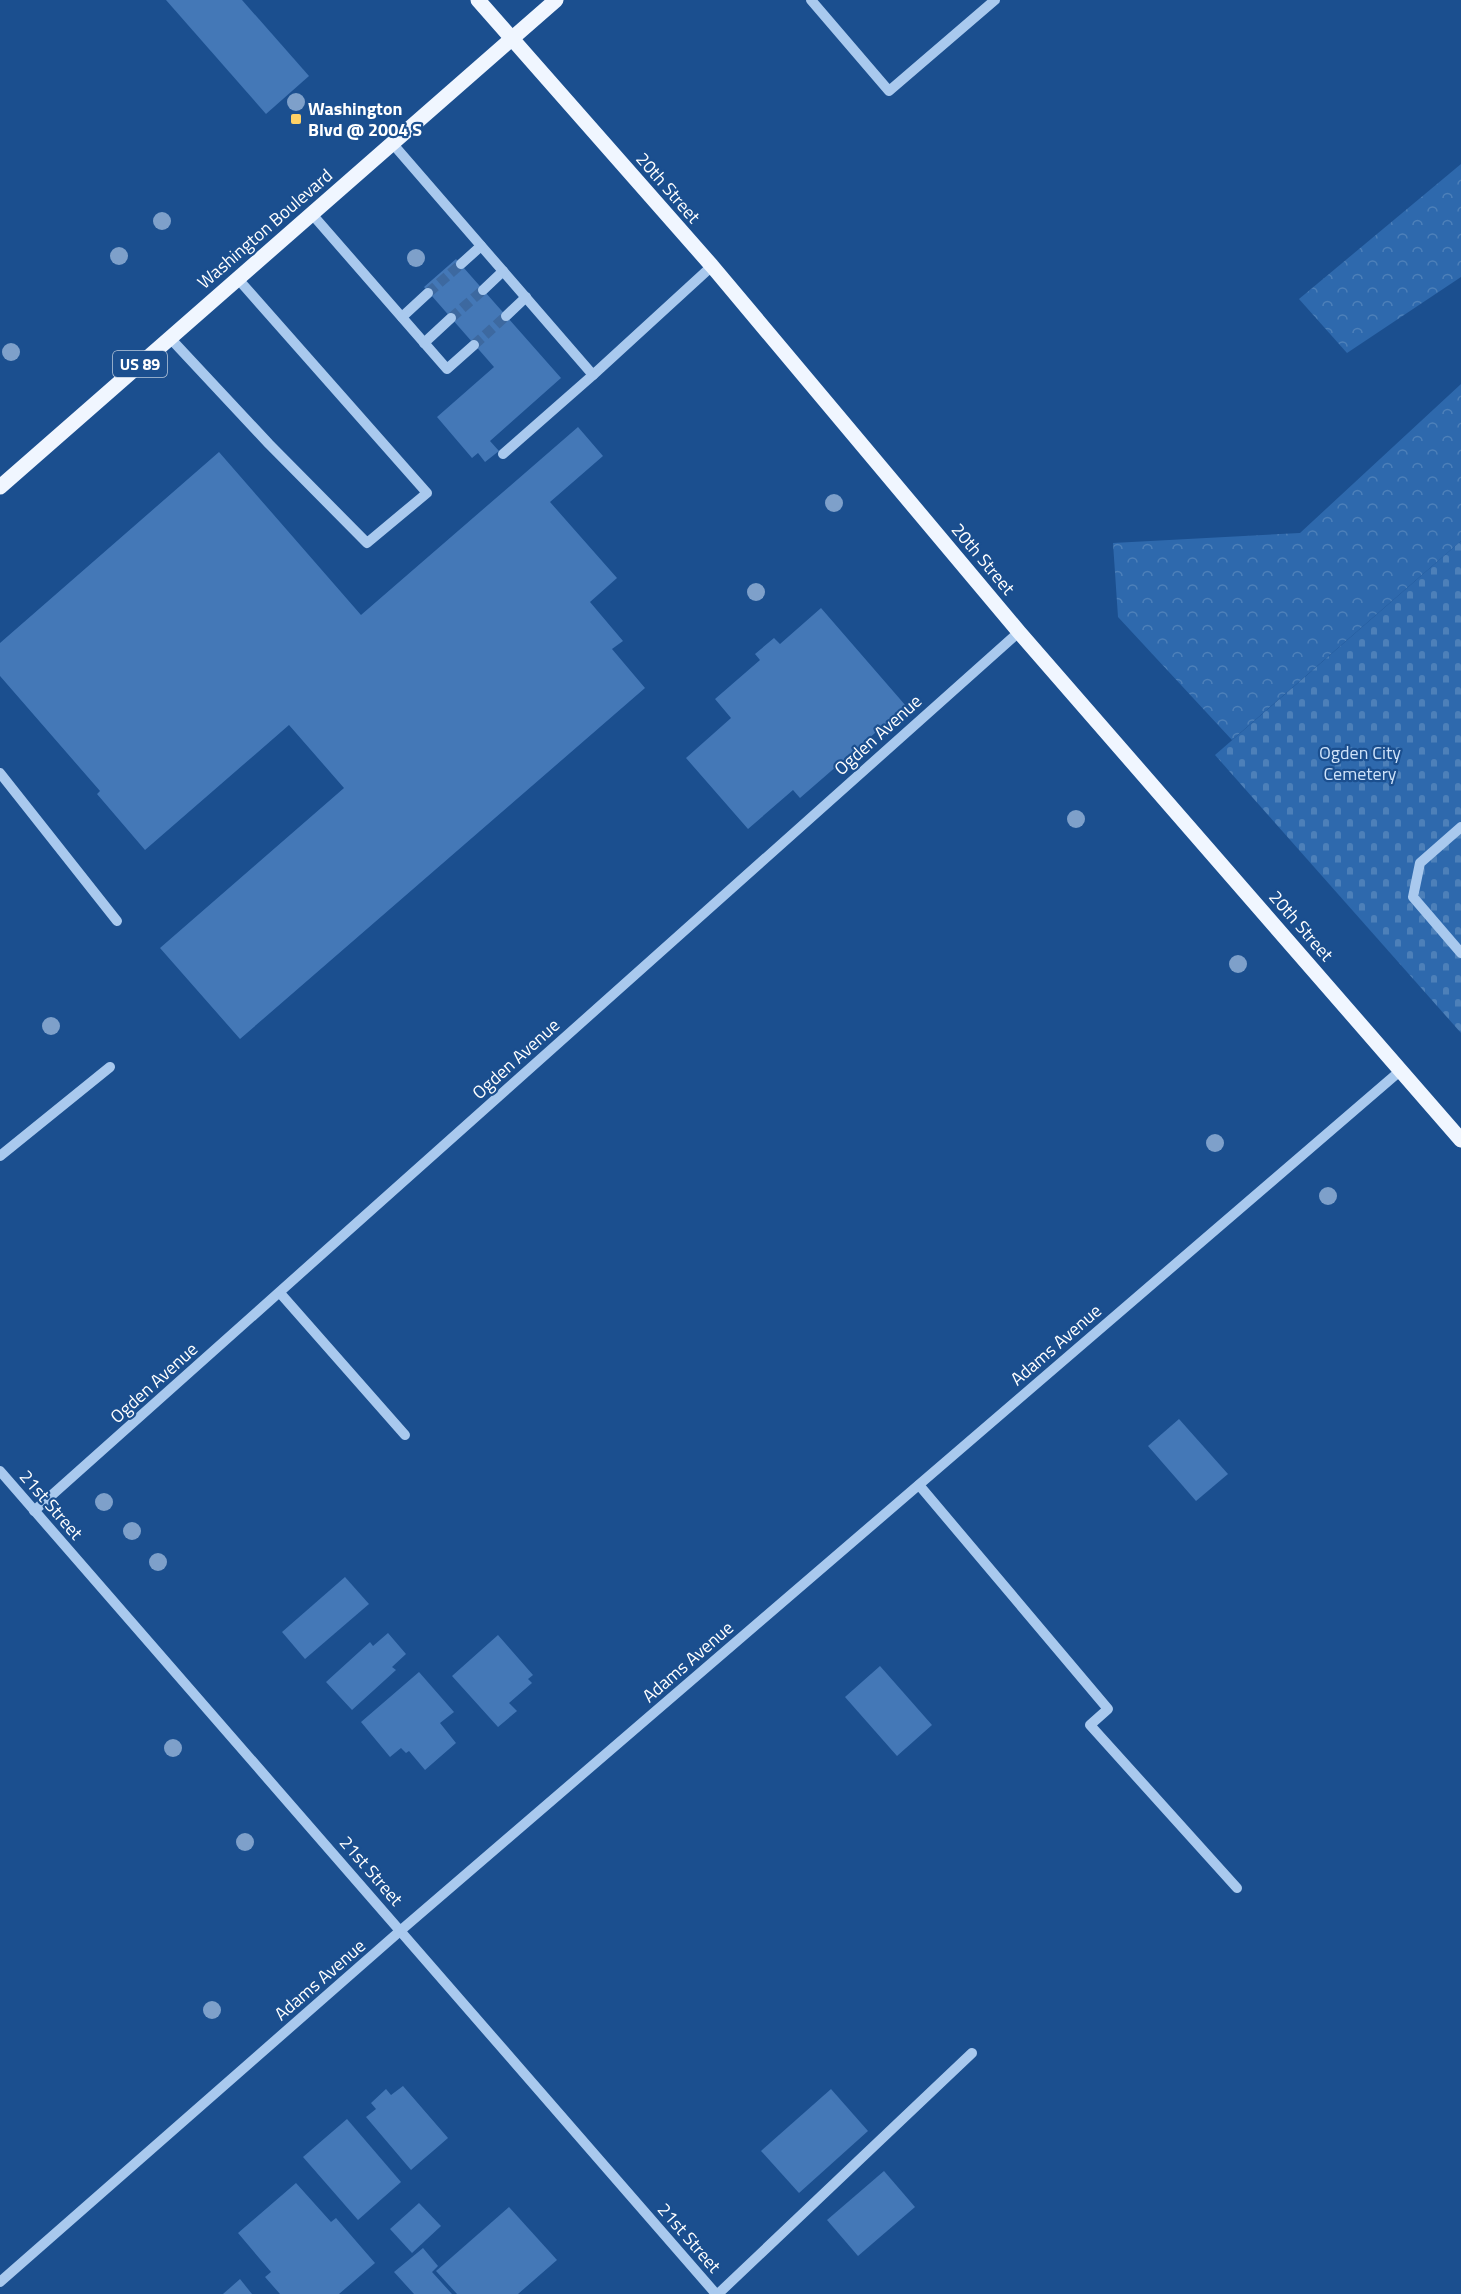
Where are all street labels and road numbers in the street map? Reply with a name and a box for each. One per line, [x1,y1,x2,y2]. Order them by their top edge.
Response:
street label: 20th Street [630,146,707,230]
street label: Washington Boulevard [191,162,338,295]
road number: US 89 [113,351,167,377]
street label: 20th Street [945,517,1022,601]
street label: Ogden Avenue [828,688,927,781]
street label: 20th Street [1263,884,1340,968]
street label: Ogden Avenue [466,1012,565,1105]
street label: Adams Avenue [1004,1297,1107,1392]
street label: Ogden Avenue [104,1336,203,1429]
street label: 21st Street [13,1464,90,1546]
street label: Adams Avenue [636,1614,739,1709]
street label: 21st Street [333,1830,410,1912]
street label: Adams Avenue [268,1932,371,2027]
street label: 21st Street [651,2197,728,2279]

